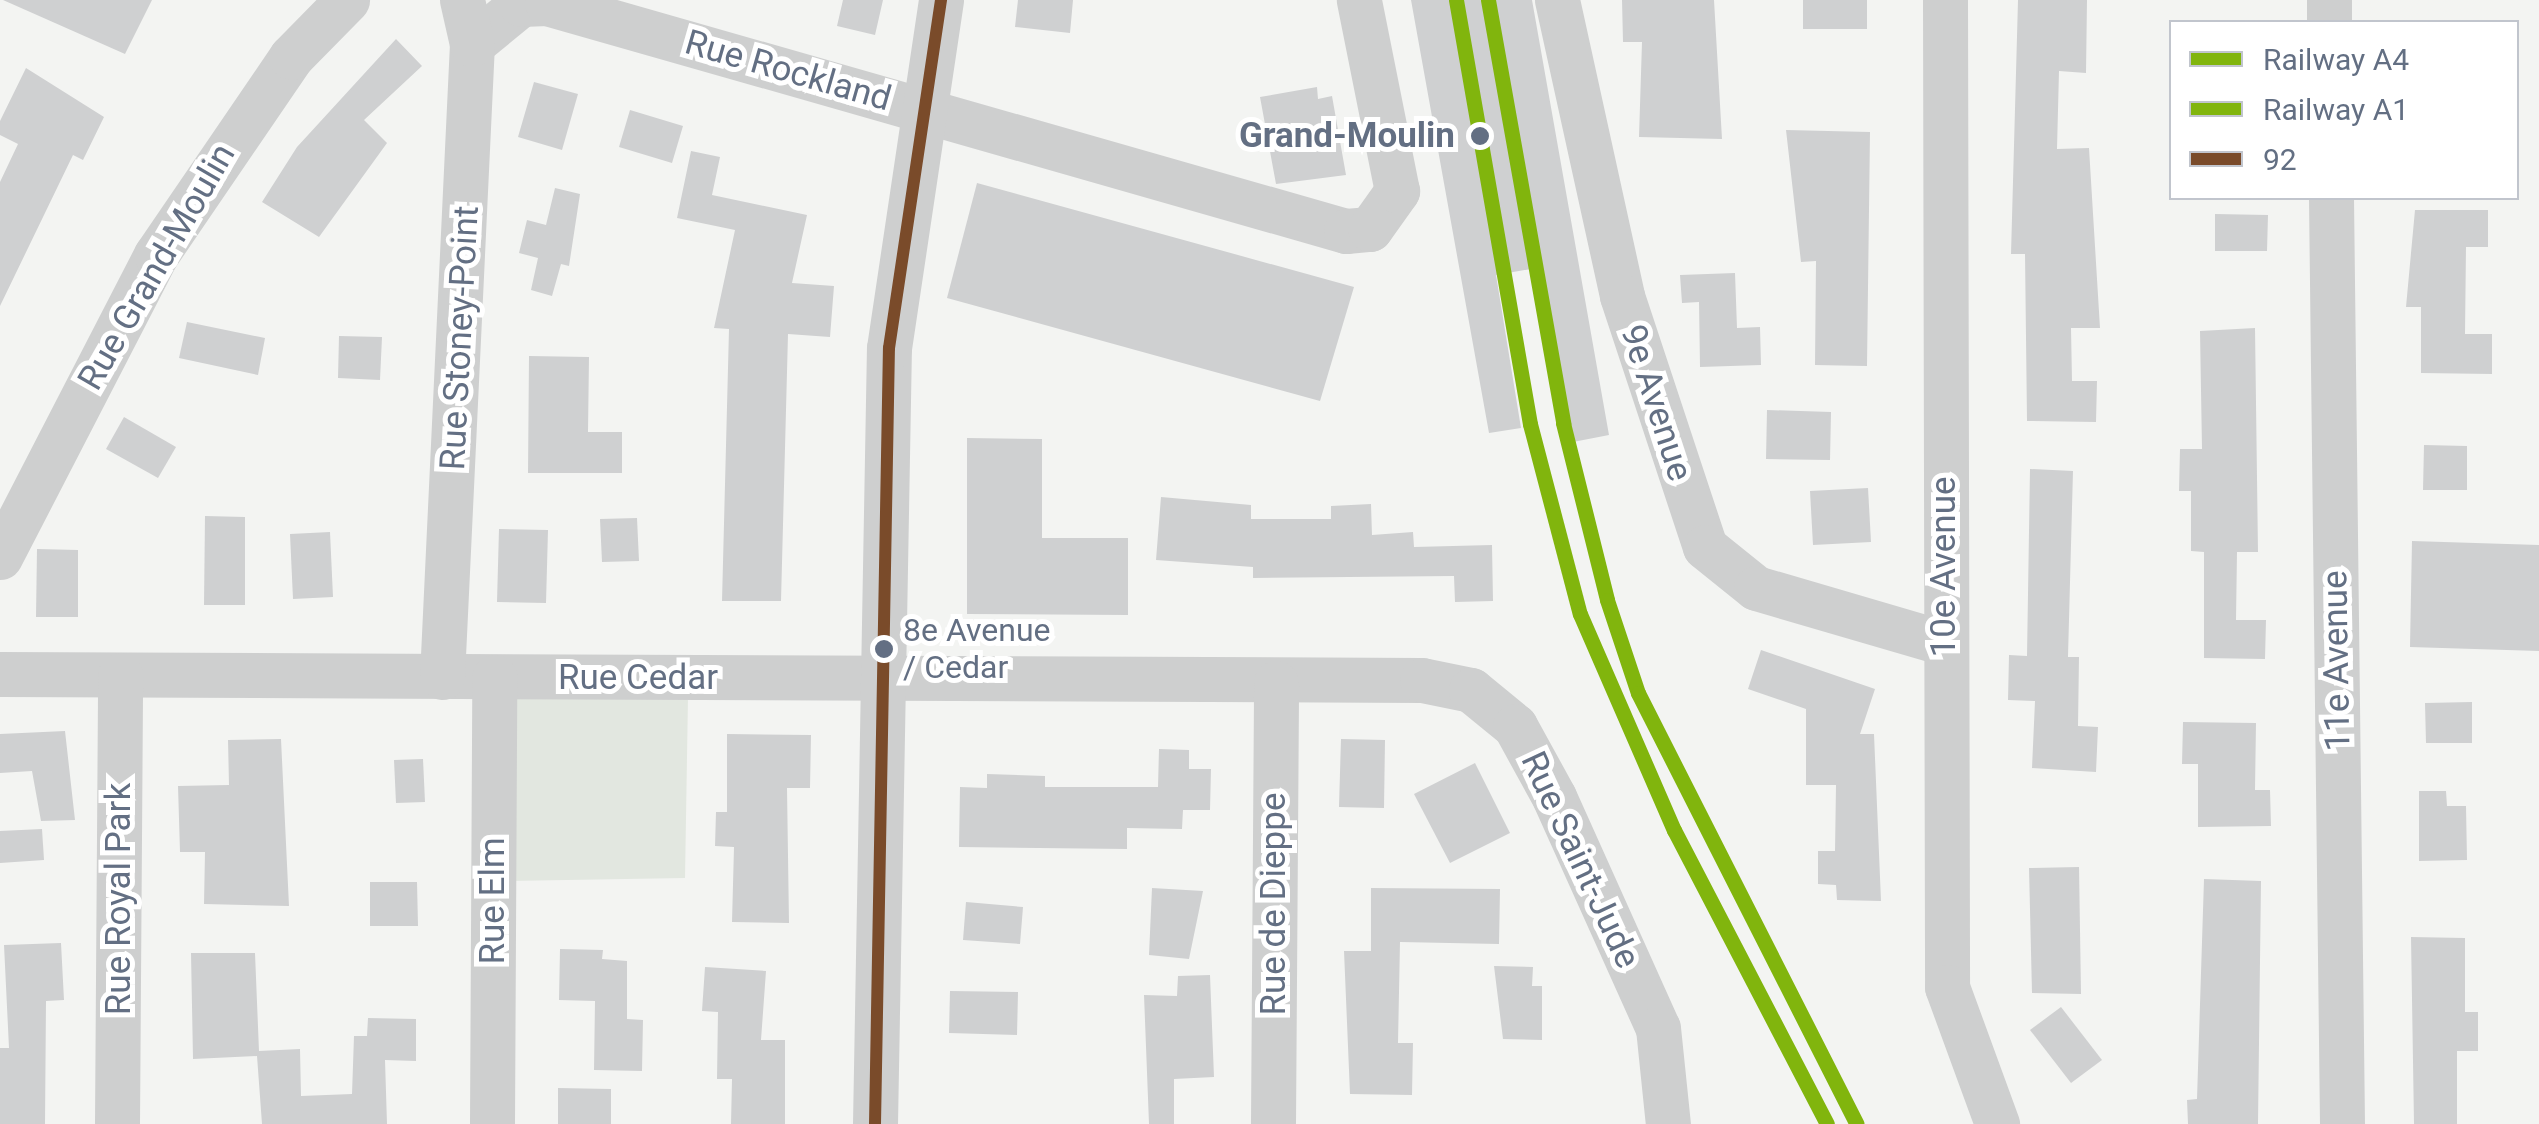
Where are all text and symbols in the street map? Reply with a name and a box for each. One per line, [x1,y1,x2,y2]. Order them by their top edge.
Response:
legend [2169,20,2519,200]
street label: Rue Rockland [680,22,896,120]
text: Railway A4 [2263,42,2409,77]
text: Railway A1 [2263,92,2409,127]
place label: Grand-Moulin [1239,115,1455,157]
marker: Grand-Moulin [1464,120,1496,152]
street label: Rue Grand-Moulin [70,137,244,397]
text: 92 [2263,142,2297,177]
street label: Rue Stoney-Point [432,205,488,471]
street label: 9e Avenue [1611,320,1701,486]
street label: 10e Avenue [1923,476,1965,658]
street label: 11e Avenue [2314,570,2360,752]
place label: 8e Avenue / Cedar [903,612,1051,687]
marker: 8e Avenue / Cedar [874,639,894,659]
street label: Rue Cedar [558,657,718,699]
street label: Rue Saint-Jude [1512,745,1648,975]
street label: Rue Royal Park [98,783,140,1015]
street label: Rue de Dieppe [1253,793,1295,1015]
street label: Rue Elm [472,837,514,965]

